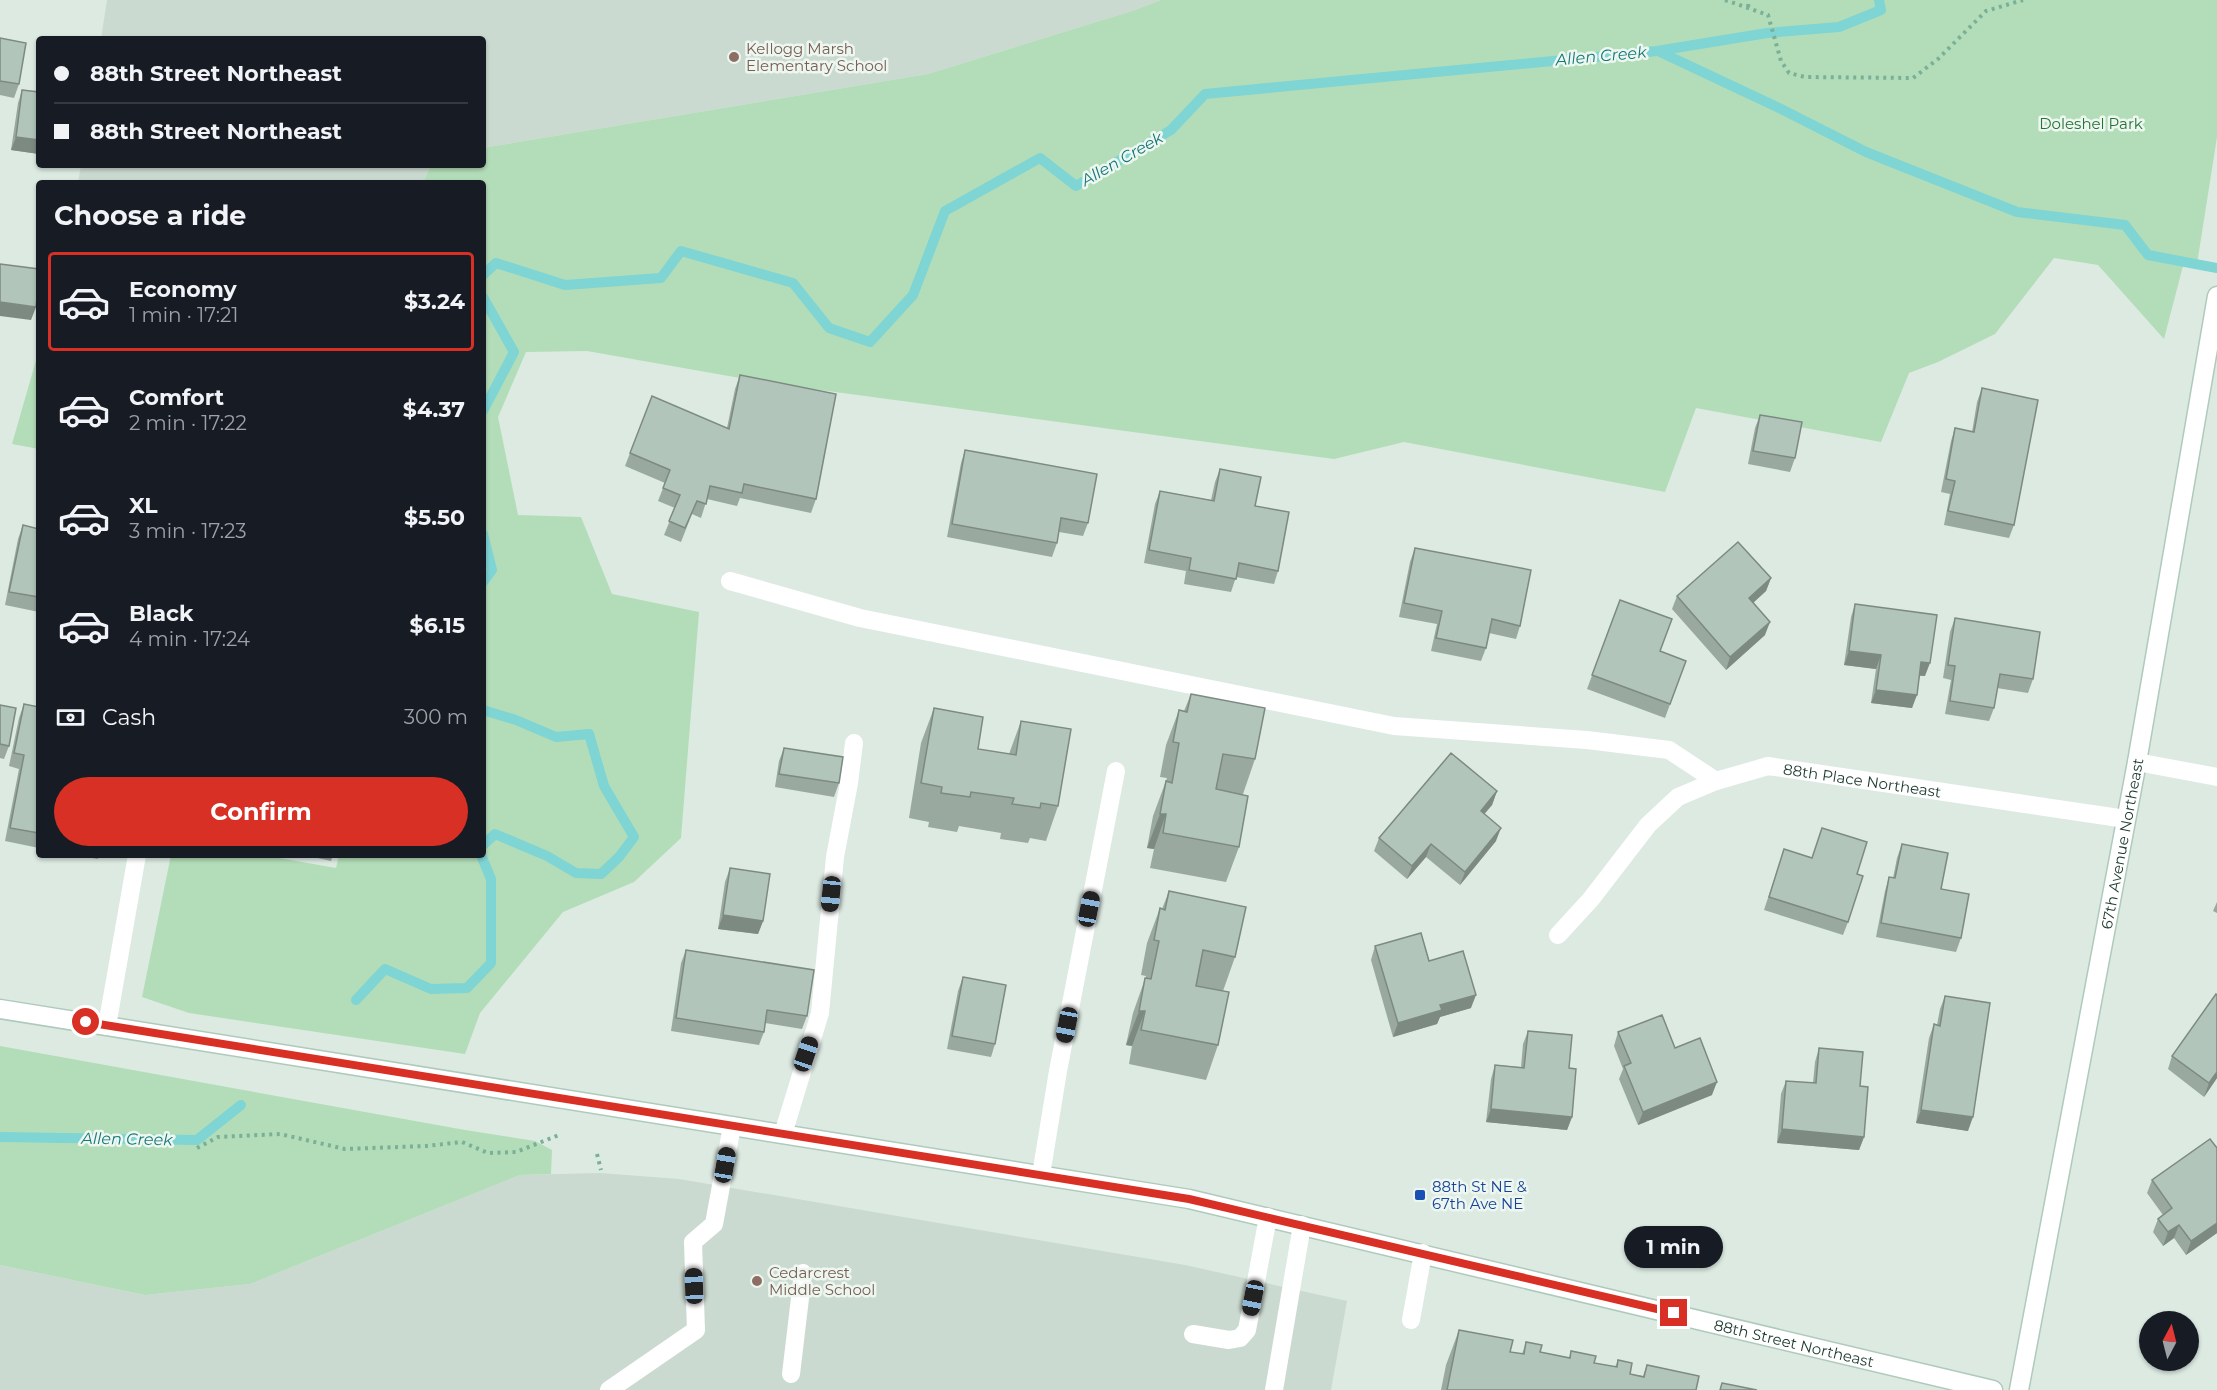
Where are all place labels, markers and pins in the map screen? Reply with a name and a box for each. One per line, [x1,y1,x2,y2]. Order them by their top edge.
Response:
place label: Kellogg Marsh Elementary School [746,39,887,75]
marker: Kellogg Marsh Elementary School [727,50,741,64]
place label: 88th St NE & 67th Ave NE [1432,1177,1527,1213]
marker: 88th St NE & 67th Ave NE [1413,1188,1427,1202]
place label: Cedarcrest Middle School [769,1263,875,1299]
marker: Cedarcrest Middle School [750,1274,764,1288]

